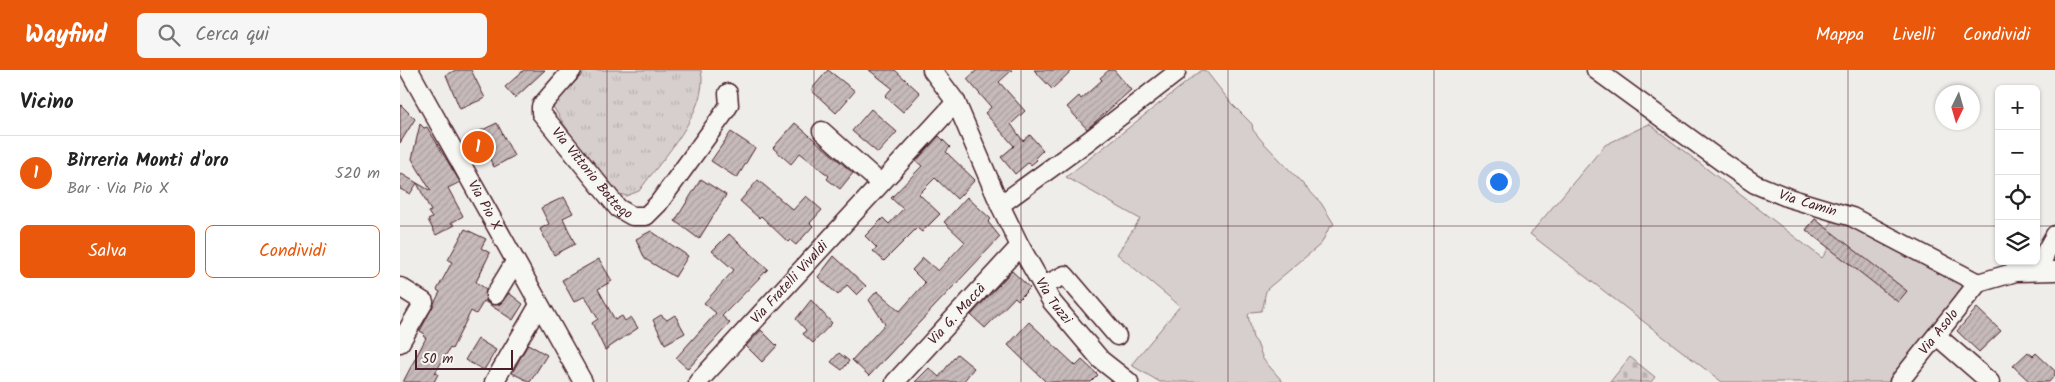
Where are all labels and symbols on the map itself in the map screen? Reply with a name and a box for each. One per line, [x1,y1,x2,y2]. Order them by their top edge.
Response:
north arrow [1935,85,1980,130]
street label: Via Vittorio Bottego [546,123,637,225]
pin: 1 [462,128,494,166]
your location [1486,169,1512,195]
street label: Via Pio X [462,176,508,235]
street label: Via Camin [1775,184,1840,223]
street label: Via Fratelli Vivaldi [745,236,834,329]
street label: Via Tuzzi [1029,273,1078,330]
street label: Via G. Maccà [923,278,992,350]
street label: Via Asolo [1914,304,1964,360]
scale bar [415,347,512,370]

